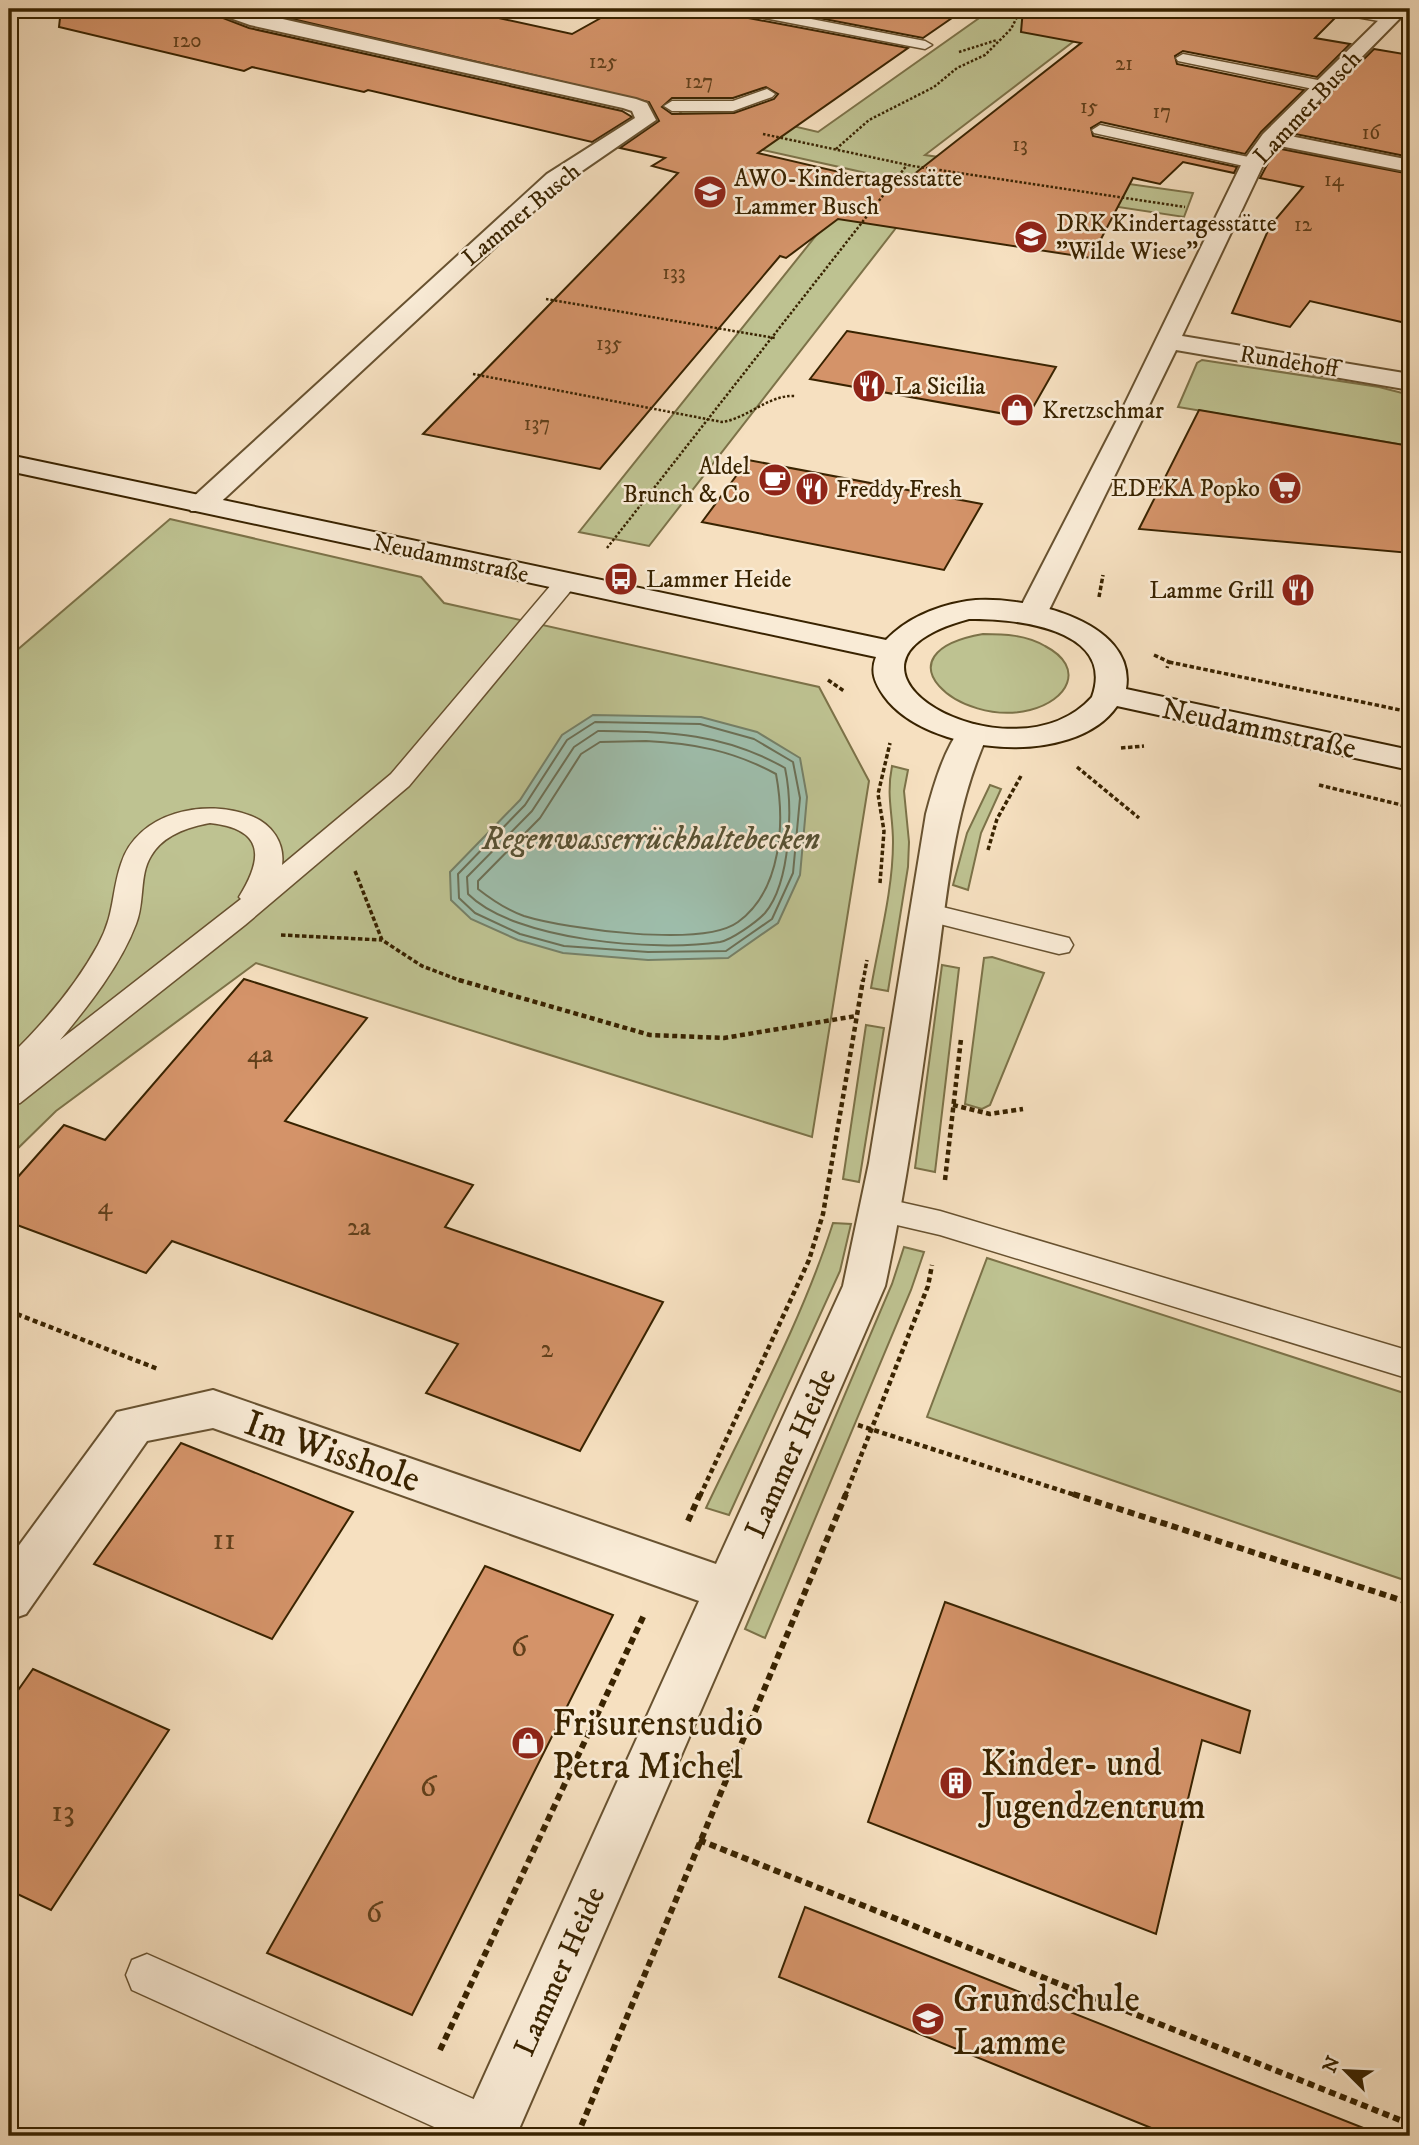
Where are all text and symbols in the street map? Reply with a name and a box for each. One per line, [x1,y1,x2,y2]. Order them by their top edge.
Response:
house number: 120 [172,28,202,54]
street label: Lammer Busch [1247,44,1368,171]
house number: 125 [589,49,617,75]
house number: 21 [1115,51,1133,77]
house number: 127 [685,69,713,95]
house number: 15 [1080,94,1098,120]
house number: 17 [1153,99,1171,125]
house number: 16 [1362,120,1381,146]
house number: 13 [1012,132,1028,158]
street label: Lammer Busch [456,156,587,273]
place label: AWO-Kindertagesstätte Lammer Busch [734,164,962,222]
house number: 14 [1324,167,1345,193]
school or university icon: AWO-Kindertagesstätte Lammer Busch [691,173,729,211]
place label: DRK Kindertagesstätte "Wilde Wiese" [1056,209,1277,267]
house number: 12 [1294,212,1313,238]
school or university icon: DRK Kindertagesstätte "Wilde Wiese" [1012,218,1050,256]
house number: 133 [662,260,686,286]
house number: 135 [596,331,622,357]
street label: Rundehoff [1237,339,1344,385]
restaurant icon: La Sicilia [850,367,888,405]
place label: La Sicilia [894,372,986,402]
shop icon: Kretzschmar [998,391,1036,429]
place label: Kretzschmar [1042,396,1164,426]
house number: 137 [524,411,550,437]
place label: Aldel Brunch & Co [623,452,751,510]
cafe icon: Aldel Brunch & Co [756,461,794,499]
supermarket icon: EDEKA Popko [1266,469,1304,507]
restaurant icon: Freddy Fresh [793,470,831,508]
place label: EDEKA Popko [1111,474,1260,504]
place label: Freddy Fresh [836,475,962,505]
street label: Neudammstraße [370,528,531,590]
bus stop icon: Lammer Heide [602,560,640,598]
place label: Lammer Heide [646,565,791,595]
restaurant icon: Lamme Grill [1279,571,1317,609]
place label: Lamme Grill [1149,576,1275,606]
street label: Neudammstraße [1158,691,1359,768]
water label: Regenwasserrückhaltebecken [481,820,820,860]
house number: 4a [247,1038,273,1071]
house number: 4 [98,1190,114,1223]
house number: 2a [347,1211,371,1244]
house number: 2 [541,1333,554,1366]
street label: Lammer Heide [738,1363,845,1544]
street label: Im Wisshole [238,1400,426,1504]
house number: 11 [212,1520,236,1560]
house number: 6 [511,1627,529,1667]
place label: Frisurenstudio Petra Michel [552,1701,763,1791]
shop icon: Frisurenstudio Petra Michel [509,1724,547,1762]
place label: Kinder- und Jugendzentrum [978,1741,1206,1831]
building icon: Kinder- und Jugendzentrum [937,1764,975,1802]
house number: 6 [420,1767,438,1807]
house number: 13 [51,1792,75,1832]
street label: Lammer Heide [507,1881,614,2062]
house number: 6 [366,1893,384,1933]
place label: Grundschule Lamme [953,1977,1140,2067]
school or university icon: Grundschule Lamme [909,2000,947,2038]
north arrow [1310,2036,1380,2106]
text: N [1318,2053,1346,2077]

